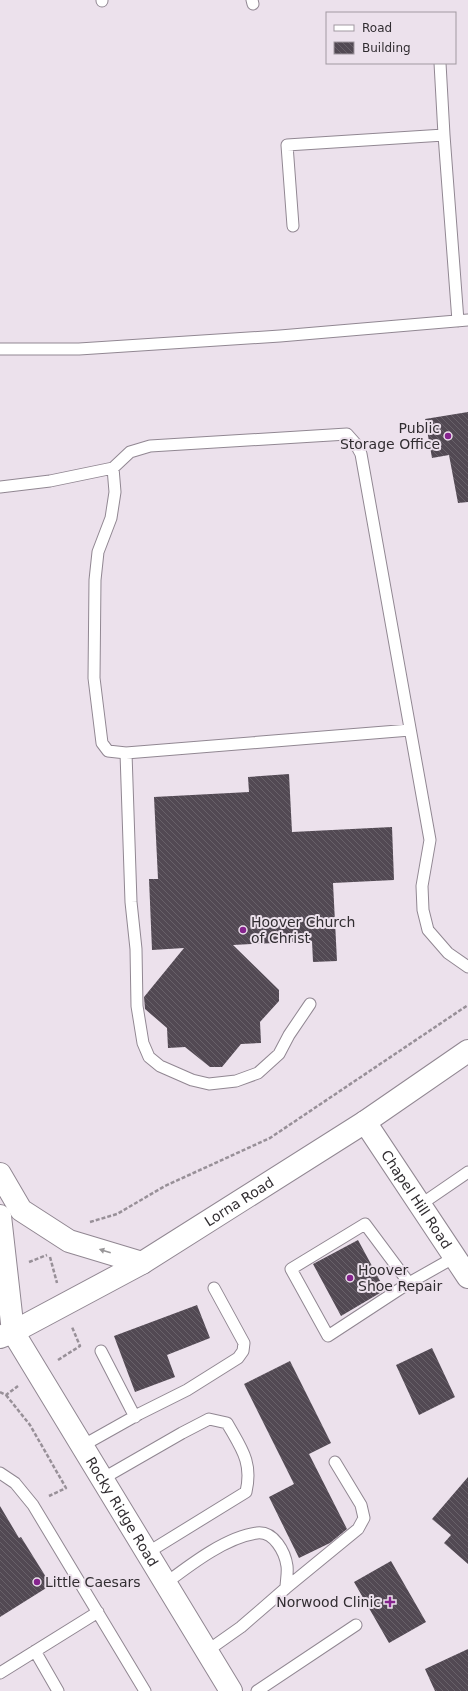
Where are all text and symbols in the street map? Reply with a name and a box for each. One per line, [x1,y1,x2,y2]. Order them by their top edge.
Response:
legend [326,12,456,64]
text: Road [362,21,392,35]
text: Building [362,41,411,55]
place label: Public Storage Office [340,420,440,452]
marker: Public Storage Office [443,431,453,441]
place label: Hoover Church of Christ [251,914,355,946]
marker: Hoover Church of Christ [238,925,248,935]
street label: Chapel Hill Road [378,1147,455,1252]
street label: Lorna Road [201,1174,277,1229]
one-way arrow [98,1248,110,1254]
place label: Hoover Shoe Repair [358,1262,442,1294]
marker: Hoover Shoe Repair [345,1273,355,1283]
street label: Rocky Ridge Road [83,1454,162,1569]
place label: Little Caesars [45,1574,141,1590]
marker: Little Caesars [32,1577,42,1587]
place label: Norwood Clinic [276,1594,381,1610]
marker: Norwood Clinic [384,1596,396,1608]

